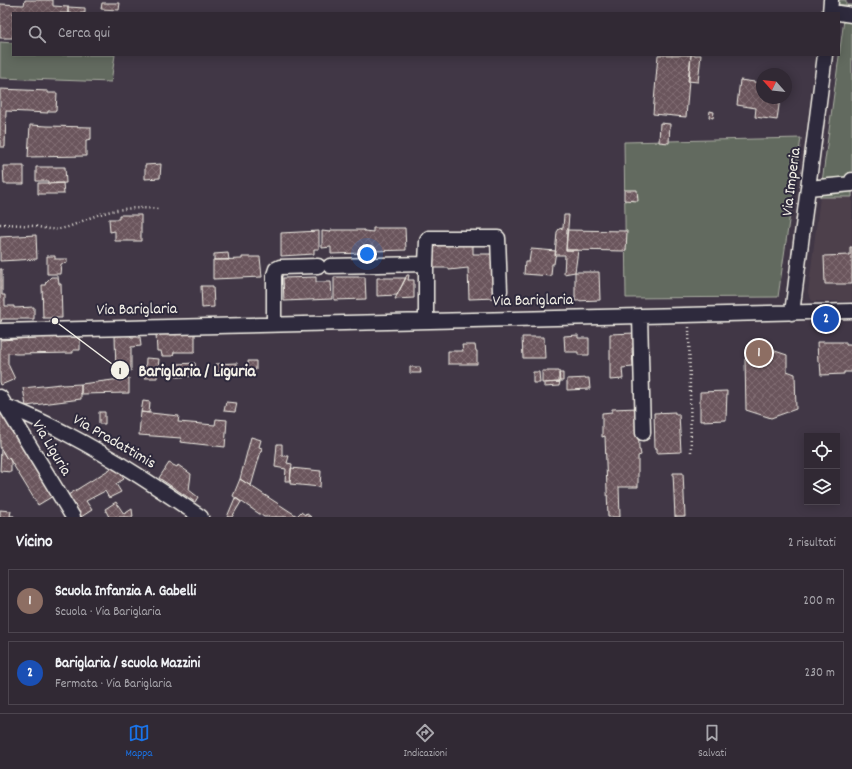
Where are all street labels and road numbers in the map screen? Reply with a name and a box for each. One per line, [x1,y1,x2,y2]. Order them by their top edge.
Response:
street label: Via Imperia [776,146,808,217]
street label: Via Bariglaria [493,289,574,313]
street label: Via Bariglaria [97,298,178,322]
street label: Via Pradattimis [68,409,160,475]
street label: Via Liguria [25,416,77,481]

